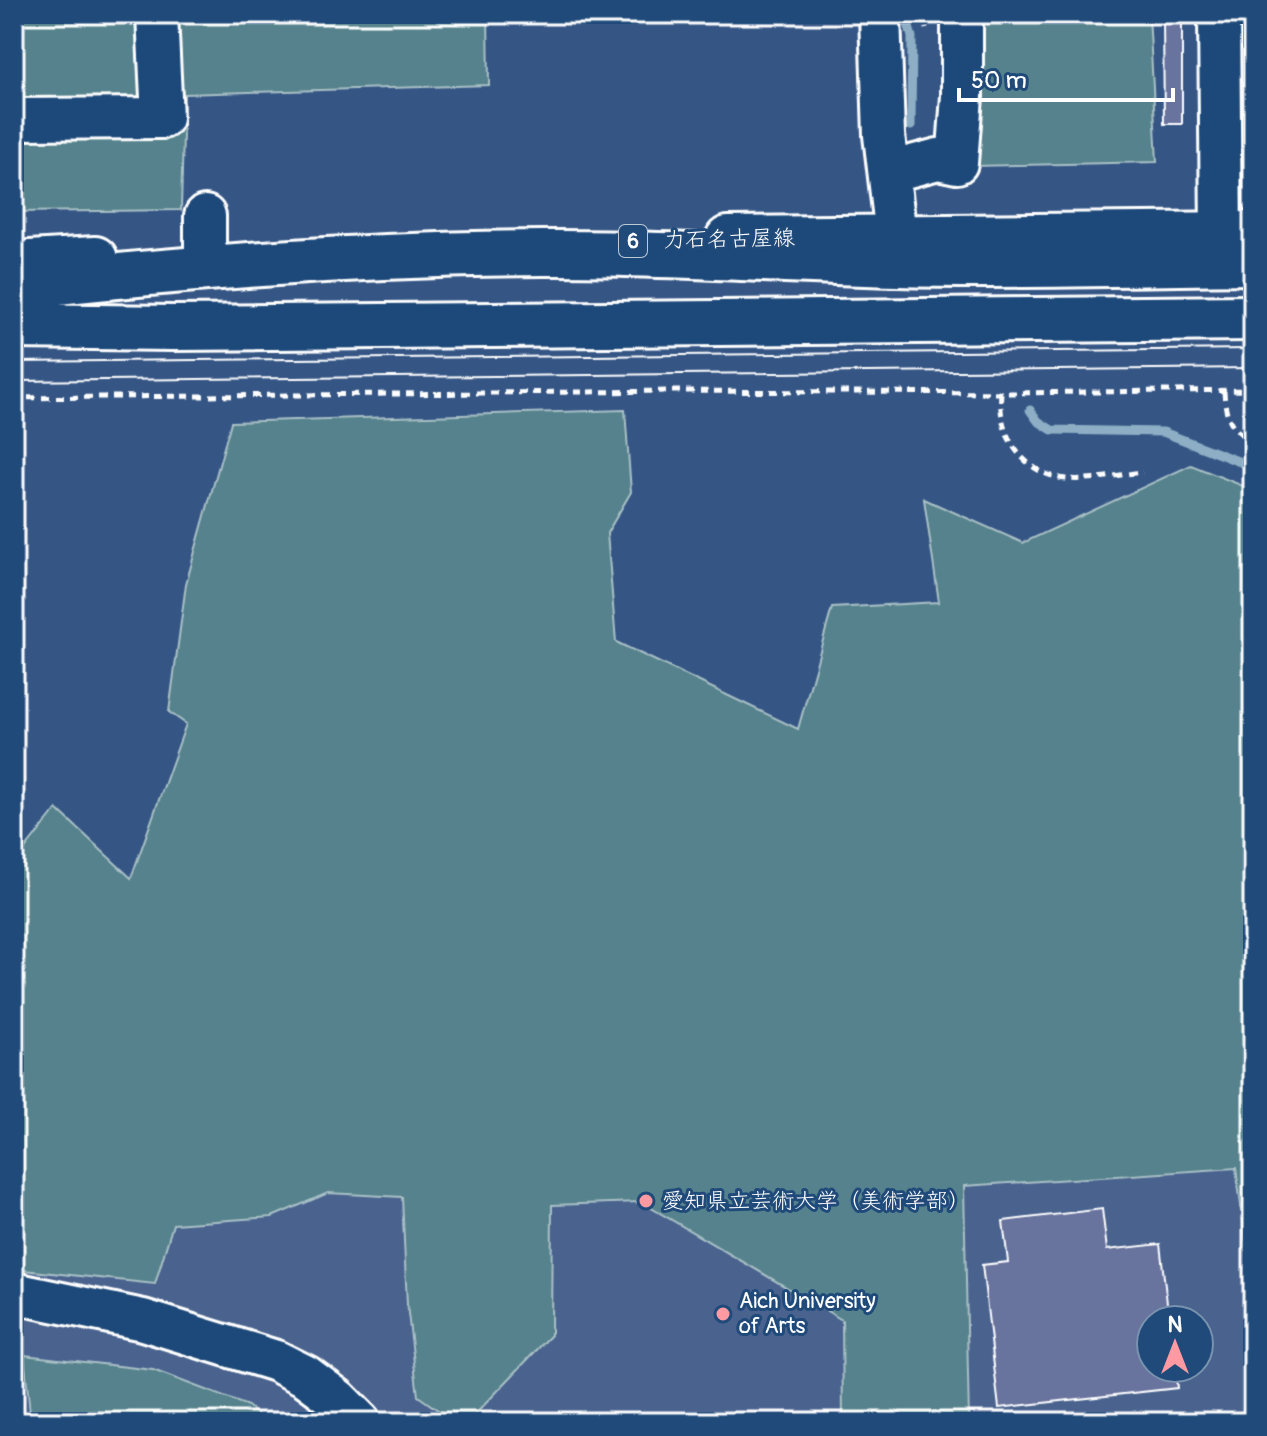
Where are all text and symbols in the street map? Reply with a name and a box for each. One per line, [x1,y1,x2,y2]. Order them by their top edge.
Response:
scale bar [959,52,1173,102]
text: 50 m [971,66,1027,95]
street label: 力石名古屋線 [663,224,795,254]
road number: 6 [619,225,647,257]
place label: 愛知県立芸術大学（美術学部） [662,1187,970,1215]
marker: 愛知県立芸術大学（美術学部） [637,1192,655,1210]
place label: Aich University of Arts [739,1287,876,1340]
north arrow [1135,1304,1215,1384]
marker: Aich University of Arts [714,1305,732,1323]
text: N [1168,1311,1183,1339]

